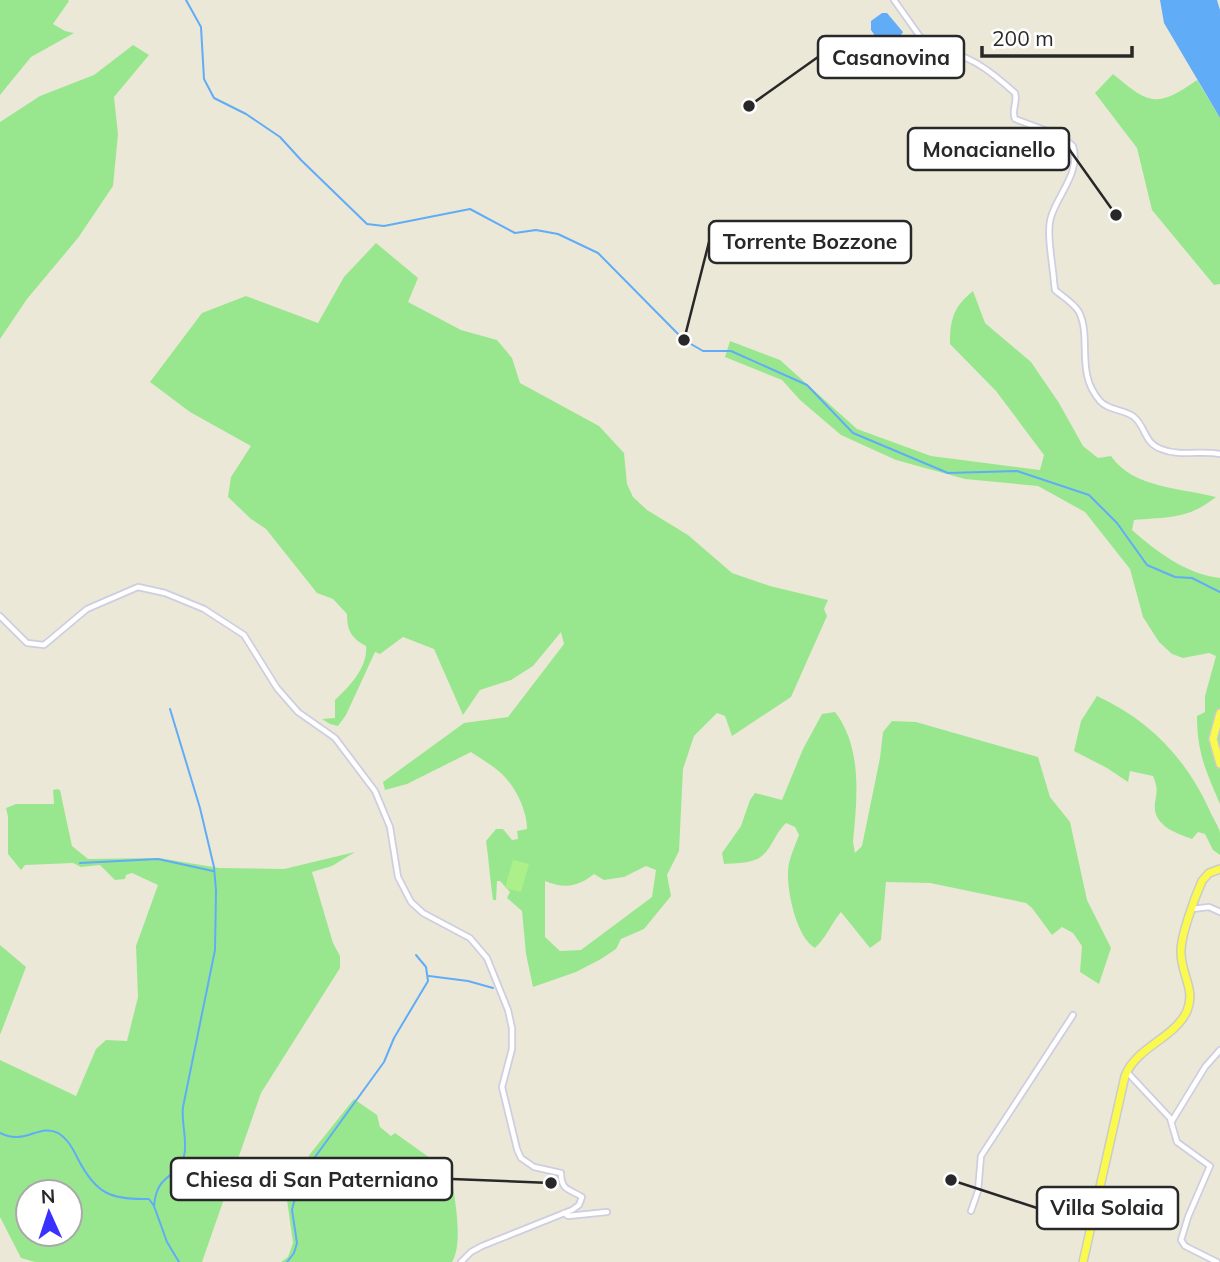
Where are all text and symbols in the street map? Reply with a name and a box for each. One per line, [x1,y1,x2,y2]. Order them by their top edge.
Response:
scale bar [982,14,1132,58]
text: 200 m [992,25,1054,51]
callout: Casanovina [818,36,964,78]
text: Casanovina [832,44,950,70]
callout: Monacianello [908,128,1069,170]
text: Monacianello [922,136,1056,162]
callout: Torrente Bozzone [709,221,911,263]
text: Torrente Bozzone [723,228,897,254]
callout: Chiesa di San Paterniano [171,1158,452,1200]
text: Chiesa di San Paterniano [186,1166,438,1192]
north arrow [14,1178,84,1248]
text: N [40,1184,56,1208]
callout: Villa Solaia [1037,1187,1178,1229]
text: Villa Solaia [1049,1194,1164,1220]

